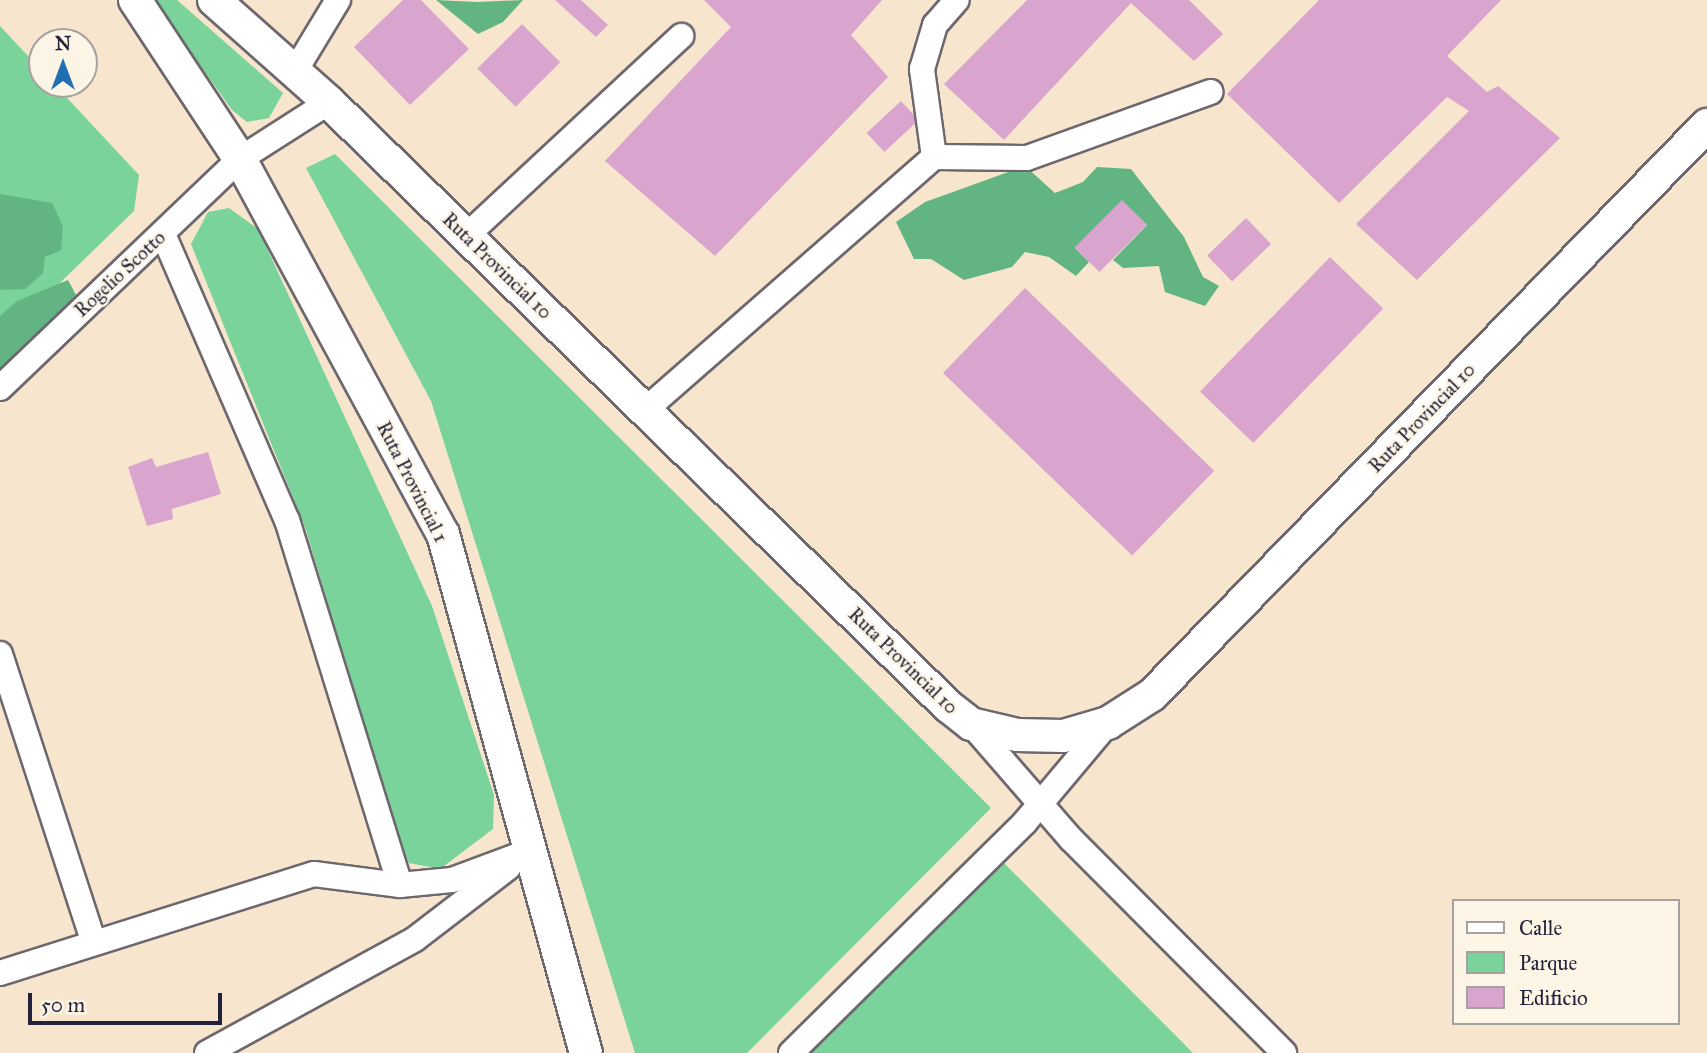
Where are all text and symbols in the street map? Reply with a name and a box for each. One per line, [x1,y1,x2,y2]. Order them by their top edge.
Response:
north arrow [28,28,98,98]
text: N [55,32,71,55]
street label: Ruta Provincial 10 [438,208,556,324]
street label: Rogelio Scotto [70,226,170,322]
street label: Ruta Provincial 10 [1364,359,1480,477]
street label: Ruta Provincial 1 [372,418,452,546]
street label: Ruta Provincial 10 [844,603,962,719]
legend [1452,899,1679,1025]
text: Calle [1519,915,1562,941]
text: Parque [1519,950,1577,976]
scale bar [32,979,226,1023]
text: Edificio [1519,985,1588,1011]
text: 50 m [41,992,85,1018]

